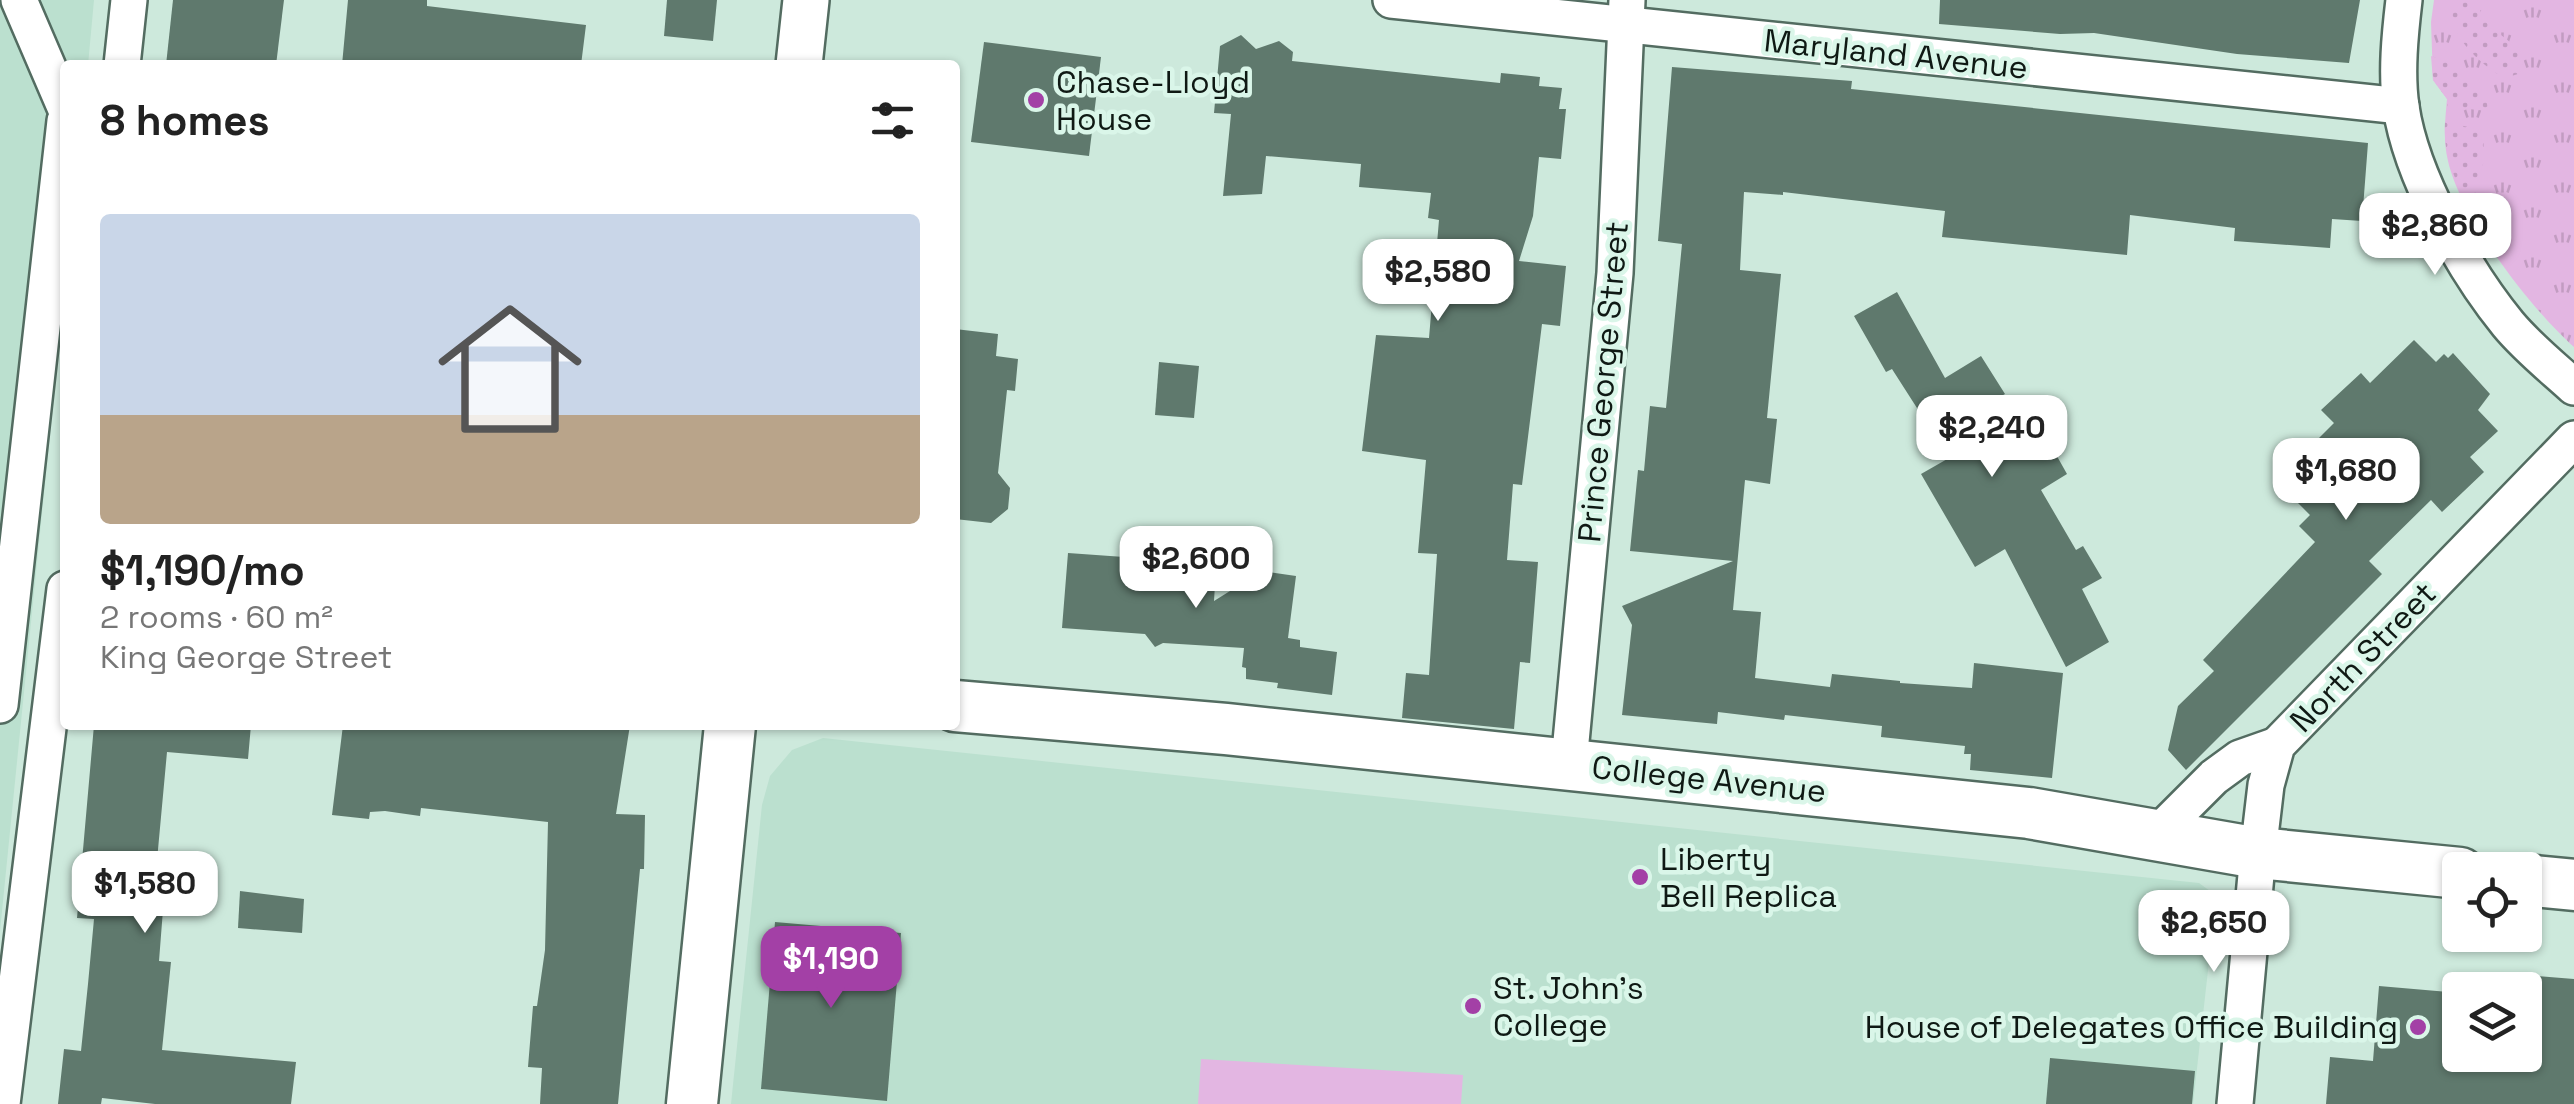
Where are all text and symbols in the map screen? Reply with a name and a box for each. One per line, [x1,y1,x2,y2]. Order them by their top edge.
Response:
street label: Maryland Avenue [1762,20,2030,88]
place label: Chase-Lloyd House [1056,62,1250,139]
marker: Chase-Lloyd House [1025,89,1047,111]
icon: filters [865,93,920,148]
text: 8 homes [100,94,270,147]
pin: $2,860 [2354,193,2516,278]
text: $2,860 [2381,205,2489,245]
street label: Prince George Street [1569,220,1637,544]
pin: $2,580 [1357,239,1519,324]
text: $2,580 [1385,251,1491,291]
icon: home [420,279,600,459]
pin: $2,240 [1911,395,2073,480]
text: $2,240 [1938,407,2046,447]
pin: $1,680 [2265,438,2427,523]
text: $1,680 [2295,450,2397,490]
pin: $2,600 [1115,526,1277,611]
text: $2,600 [1142,538,1250,578]
text: $1,190/mo [100,544,305,597]
street label: North Street [2281,574,2445,740]
text: 2 rooms · 60 m² [100,597,333,637]
text: King George Street [100,637,393,677]
street label: College Avenue [1590,747,1828,811]
place label: Liberty Bell Replica [1660,839,1837,916]
pin: $1,580 [64,851,226,936]
map controls [2442,852,2542,1072]
button: locate [2442,852,2542,952]
text: $1,580 [94,863,196,903]
marker: Liberty Bell Replica [1629,866,1651,888]
pin: $2,650 [2133,890,2295,975]
text: $2,650 [2160,902,2268,942]
pin: $1,190 [750,926,912,1011]
text: $1,190 [783,938,879,978]
place label: St. John's College [1493,968,1644,1045]
button: layers [2442,972,2542,1072]
marker: St. John's College [1462,995,1484,1017]
place label: House of Delegates Office Building [1865,1007,2398,1047]
marker: House of Delegates Office Building [2407,1016,2429,1038]

